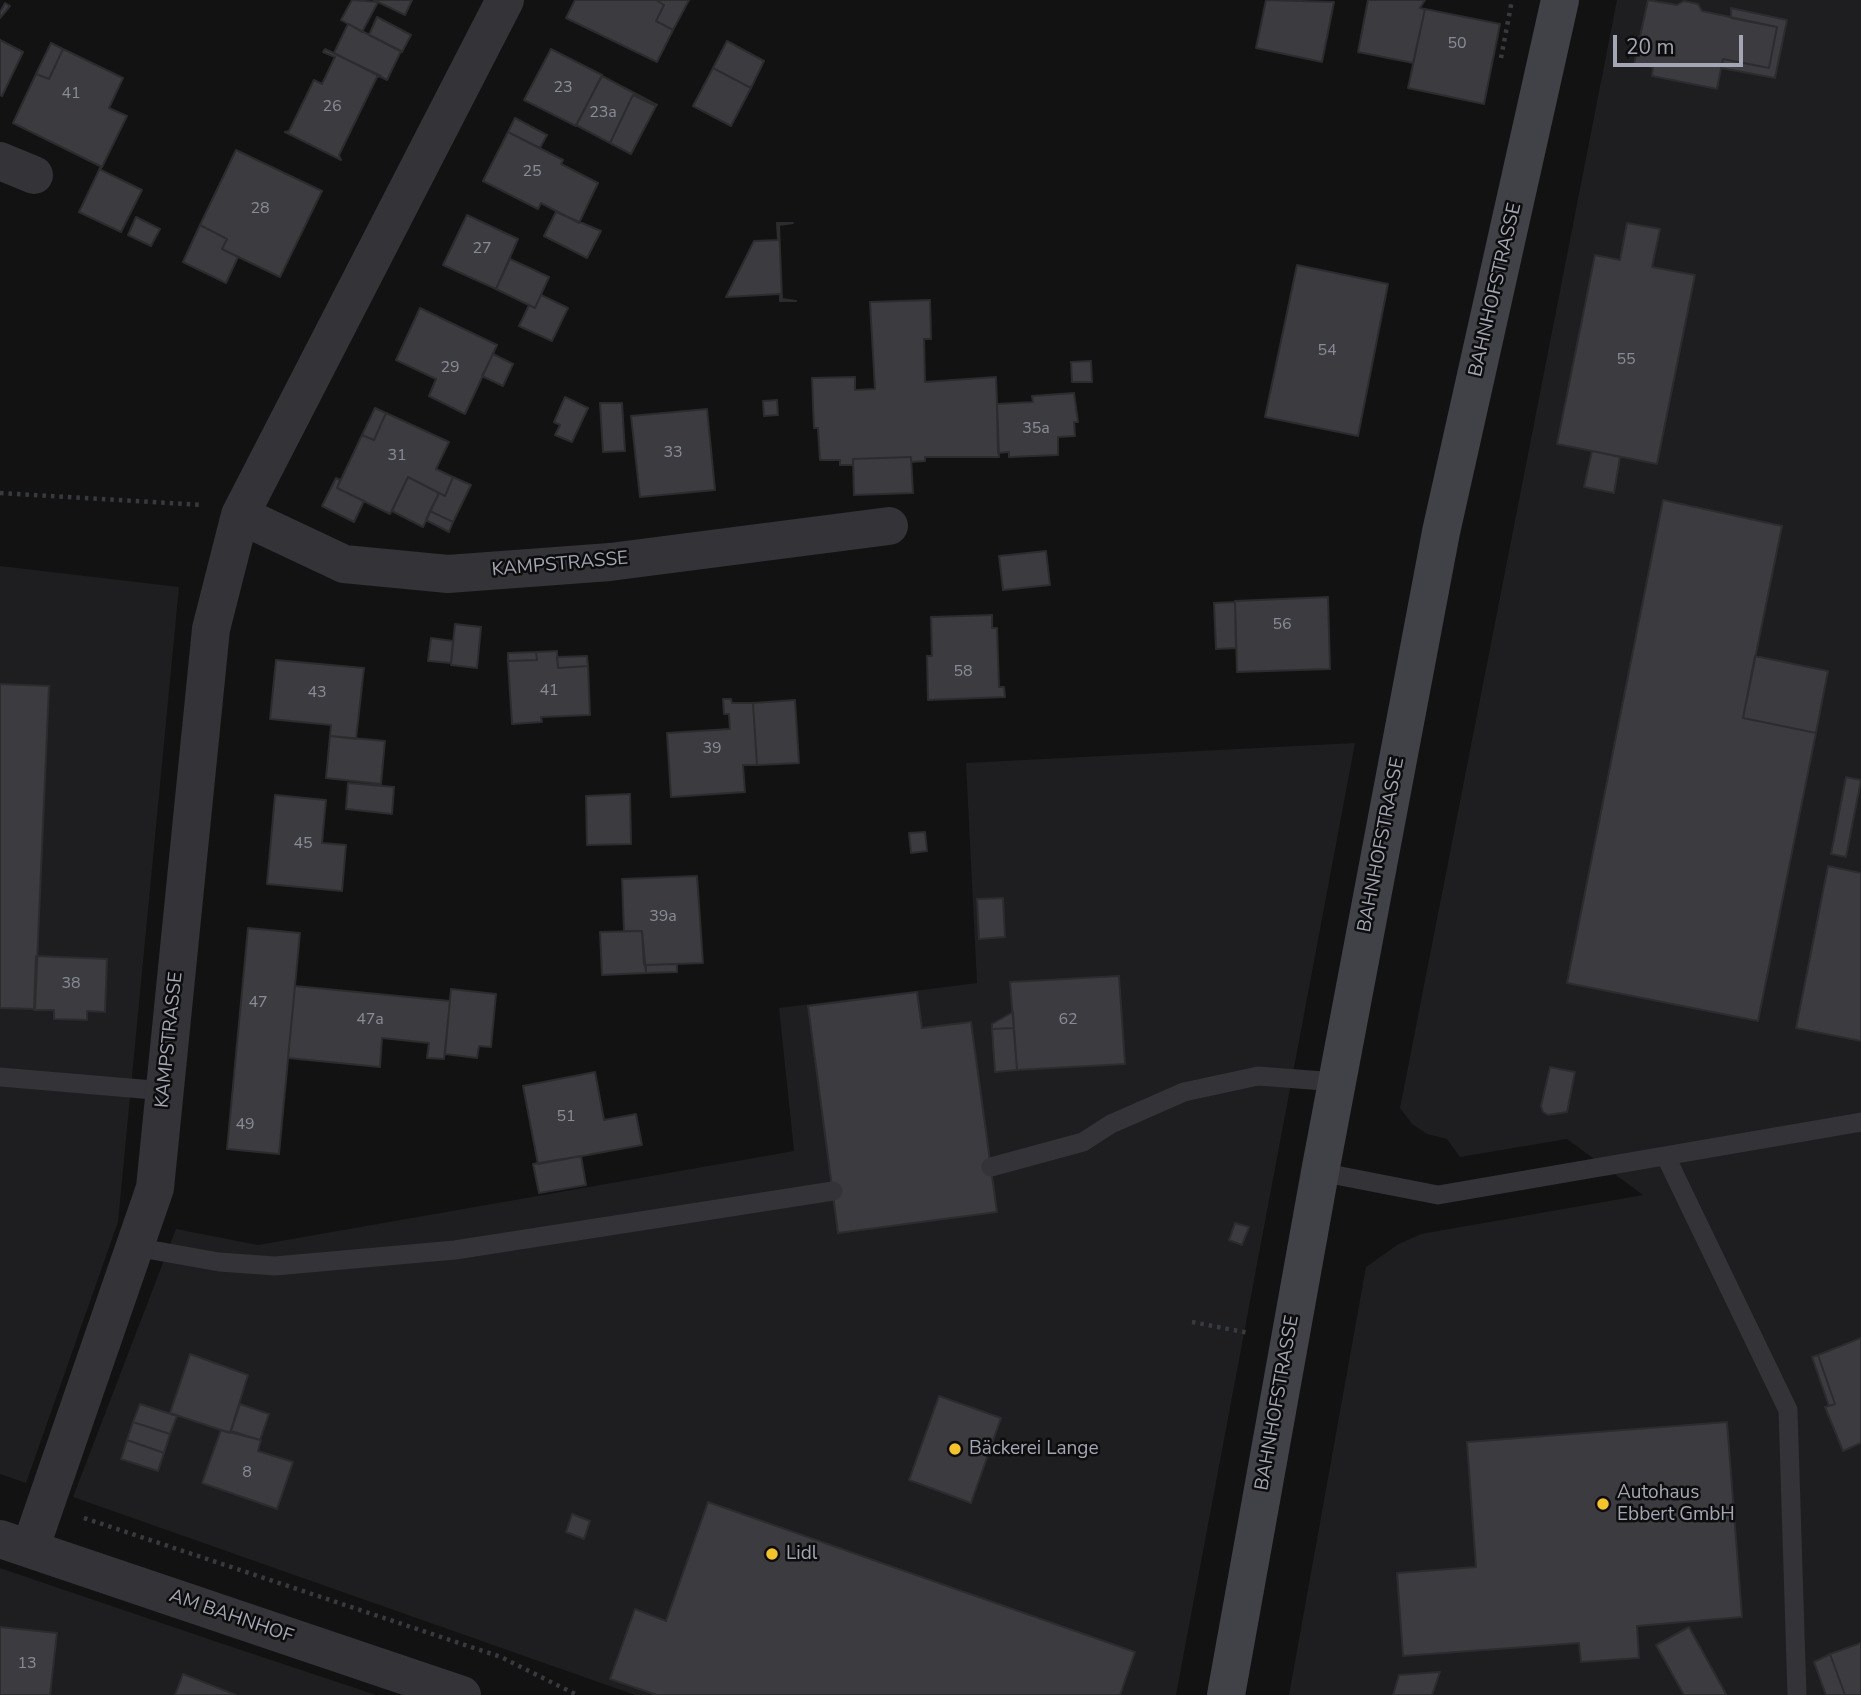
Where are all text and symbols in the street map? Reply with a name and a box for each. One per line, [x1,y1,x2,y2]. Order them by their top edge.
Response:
scale bar [1616,21,1745,65]
text: 20 m [1626,33,1675,61]
house number: 50 [1447,34,1467,54]
house number: 23 [553,78,573,98]
house number: 41 [61,84,81,104]
house number: 26 [322,97,342,117]
house number: 23a [589,103,617,123]
house number: 25 [522,162,542,182]
house number: 28 [250,199,270,219]
street label: BAHNHOFSTRASSE [1465,201,1527,379]
house number: 27 [472,239,492,259]
house number: 54 [1317,341,1337,361]
house number: 55 [1616,350,1636,370]
house number: 29 [440,358,460,378]
house number: 35a [1022,419,1050,439]
house number: 33 [663,443,683,463]
house number: 31 [387,446,407,466]
street label: KAMPSTRASSE [491,548,629,582]
house number: 56 [1272,615,1292,635]
house number: 58 [953,662,973,682]
house number: 41 [539,681,559,701]
house number: 43 [307,683,327,703]
house number: 39 [702,739,722,759]
street label: BAHNHOFSTRASSE [1354,756,1410,934]
house number: 45 [293,834,313,854]
house number: 39a [649,907,677,927]
street label: KAMPSTRASSE [152,971,188,1109]
house number: 38 [61,974,81,994]
house number: 47 [248,993,268,1013]
house number: 47a [356,1010,384,1030]
house number: 62 [1058,1010,1078,1030]
house number: 51 [556,1107,576,1127]
house number: 49 [235,1115,255,1135]
street label: BAHNHOFSTRASSE [1251,1314,1305,1492]
place label: Bäckerei Lange [969,1438,1099,1460]
marker: Bäckerei Lange [947,1441,963,1457]
house number: 8 [242,1463,252,1483]
place label: Autohaus Ebbert GmbH [1617,1482,1735,1526]
marker: Autohaus Ebbert GmbH [1595,1496,1611,1512]
place label: Lidl [786,1543,817,1565]
marker: Lidl [764,1546,780,1562]
street label: AM BAHNHOF [166,1585,296,1649]
house number: 13 [17,1654,37,1674]

